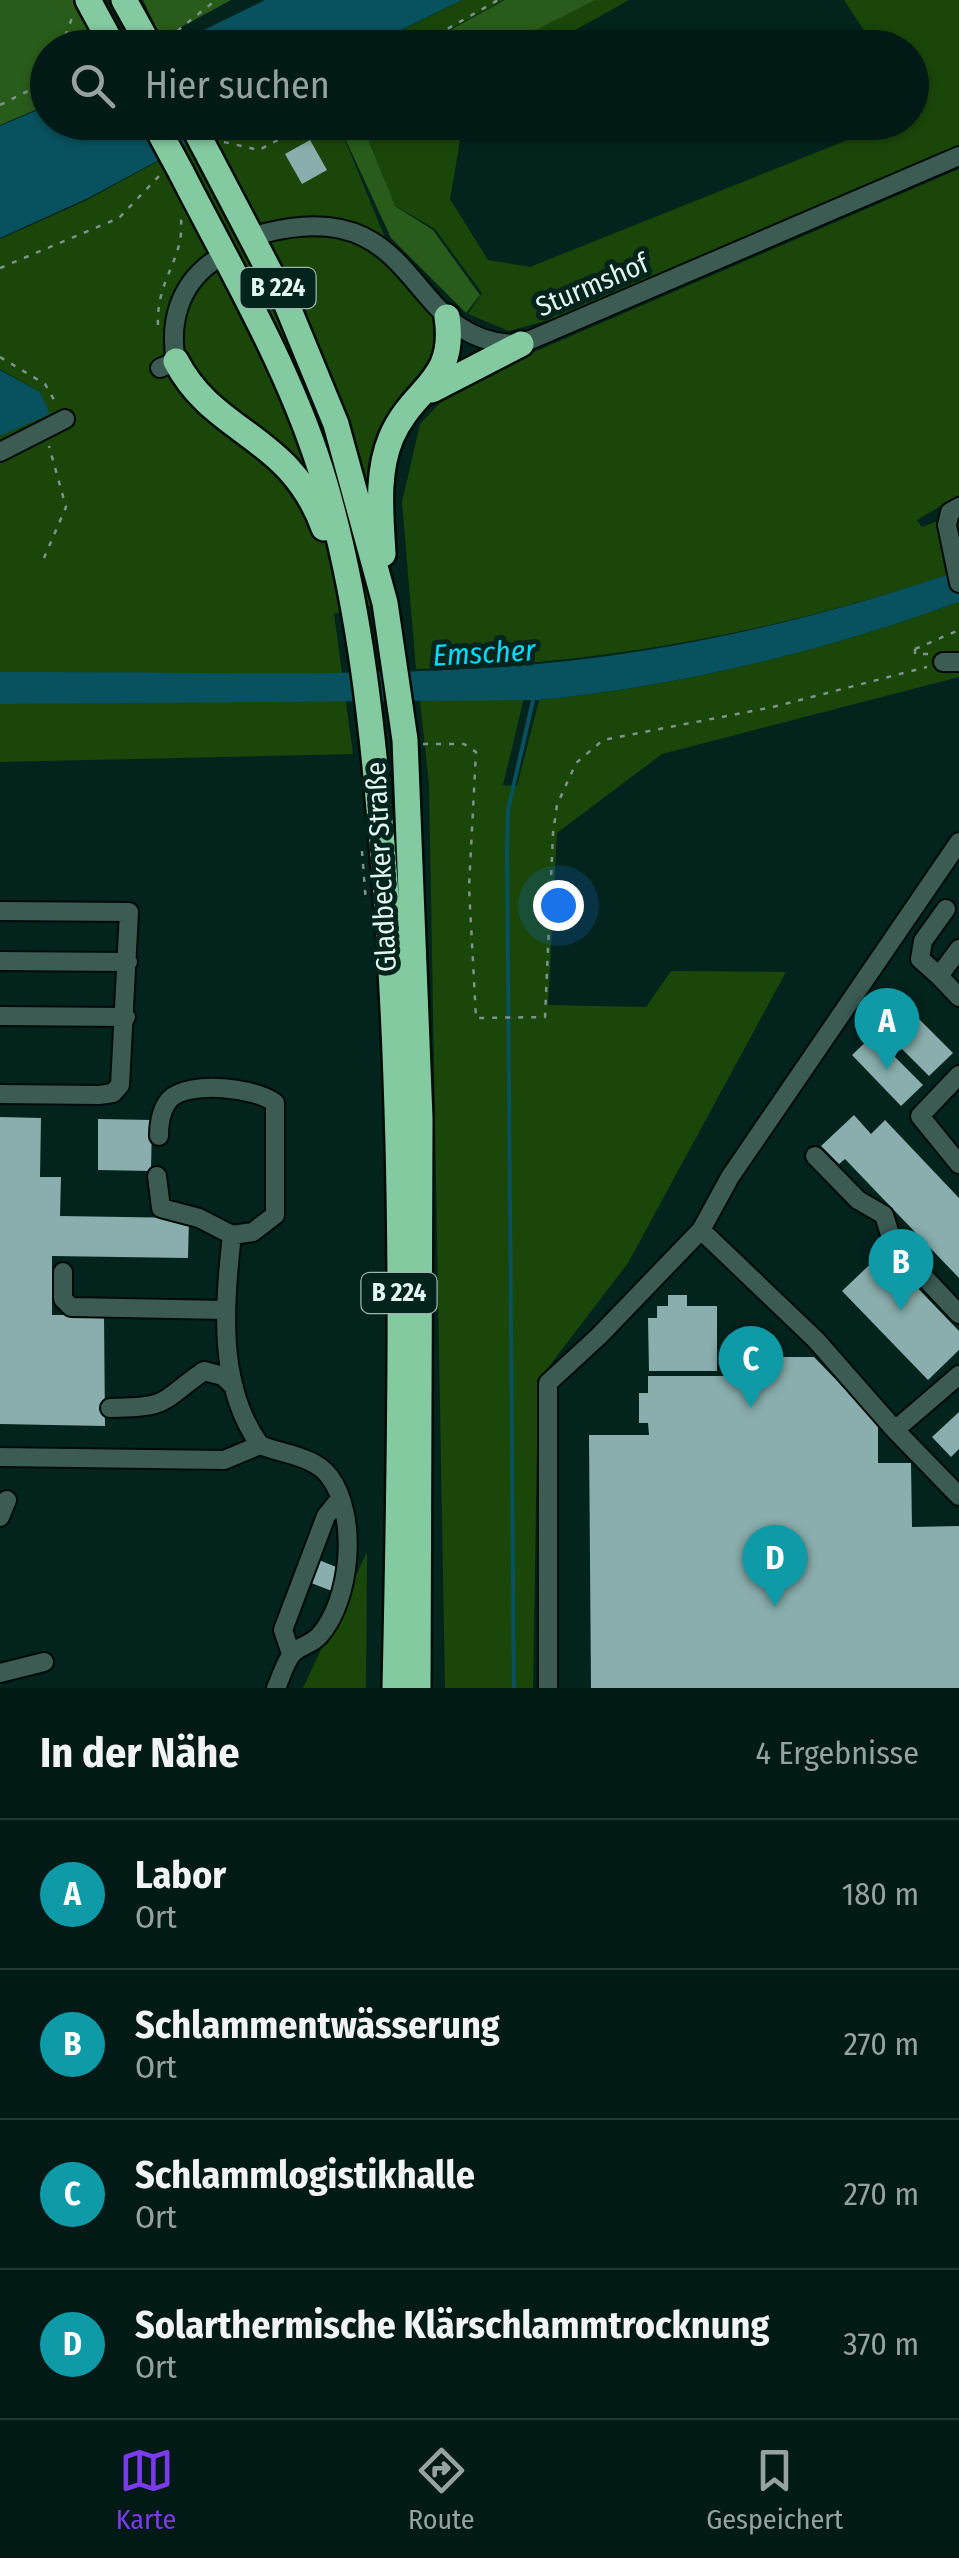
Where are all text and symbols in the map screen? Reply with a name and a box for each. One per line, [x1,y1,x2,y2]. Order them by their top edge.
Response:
search box [30,30,929,140]
icon: search [65,58,120,113]
text: Hier suchen [145,62,330,108]
street label: Sturmshof [531,246,655,323]
road number: B 224 [240,268,316,308]
water label: Emscher [432,632,538,674]
street label: Gladbecker Straße [359,761,403,973]
your location [533,880,584,931]
pin: A [854,988,920,1070]
pin: B [868,1228,934,1311]
road number: B 224 [362,1273,436,1313]
pin: C [718,1326,784,1408]
pin: D [742,1524,808,1607]
text: In der Nähe [40,1728,240,1778]
text: 4 Ergebnisse [755,1734,919,1772]
text: Labor [135,1852,226,1898]
text: A [64,1875,81,1913]
text: 180 m [842,1875,919,1913]
text: Ort [135,1898,177,1936]
text: Schlammentwässerung [135,2002,500,2048]
text: B [64,2025,81,2063]
text: 270 m [844,2025,919,2063]
text: Ort [135,2048,177,2086]
text: Schlammlogistikhalle [135,2152,475,2198]
text: C [64,2175,81,2213]
text: 270 m [844,2175,919,2213]
text: Ort [135,2198,177,2236]
text: Solarthermische Klärschlammtrocknung [135,2302,769,2348]
text: D [63,2325,82,2363]
text: 370 m [843,2325,919,2363]
text: Ort [135,2348,177,2386]
tab: Karte [116,2443,176,2536]
tab: Route [408,2443,475,2536]
tab: Gespeichert [706,2443,843,2536]

